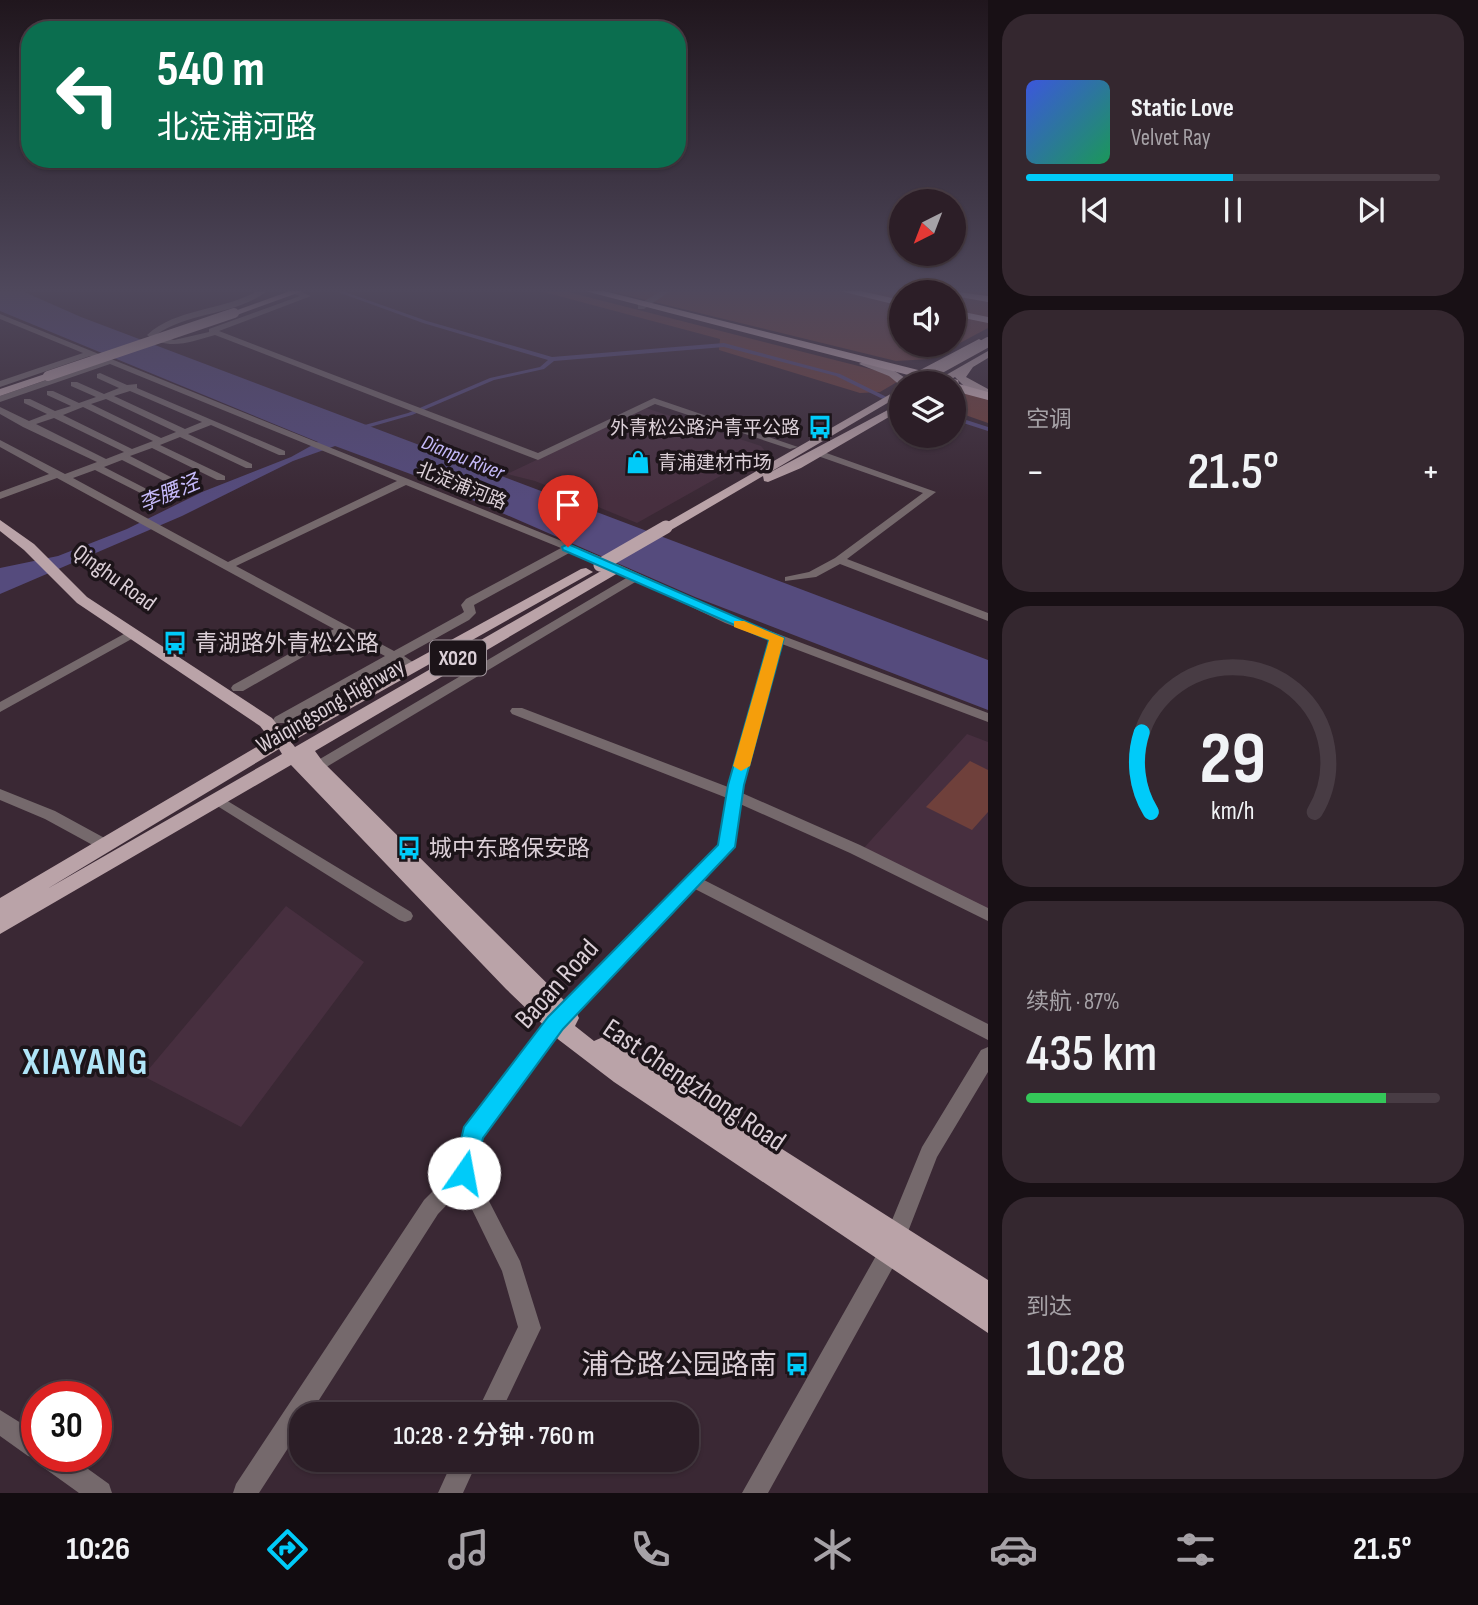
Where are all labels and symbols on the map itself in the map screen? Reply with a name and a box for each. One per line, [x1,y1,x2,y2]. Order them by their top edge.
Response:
north arrow [889,189,966,266]
bus stop icon: 外青松公路沪青平公路 [806,413,834,441]
place label: 外青松公路沪青平公路 [610,417,800,440]
water label: Dianpu River [418,430,509,486]
shop icon: 青浦建材市场 [624,448,652,476]
place label: 青浦建材市场 [658,452,772,475]
street label: 北淀浦河路 [413,458,510,515]
water label: 李腰泾 [135,469,205,517]
pin [538,475,598,547]
street label: Qinghu Road [67,538,162,617]
bus stop icon: 青湖路外青松公路 [161,629,189,657]
place label: 青湖路外青松公路 [195,630,379,658]
road number: X020 [430,640,486,676]
street label: Waiqingsong Highway [252,652,409,759]
bus stop icon: 城中东路保安路 [395,834,423,862]
place label: 城中东路保安路 [429,835,590,863]
street label: Baoan Road [508,933,606,1035]
street label: East Chengzhong Road [597,1012,792,1158]
district label: XIAYANG [22,1041,149,1085]
position arrow [427,1136,501,1210]
place label: 浦仓路公园路南 [581,1349,777,1382]
bus stop icon: 浦仓路公园路南 [783,1350,811,1378]
speed limit sign: 30 [21,1381,112,1472]

